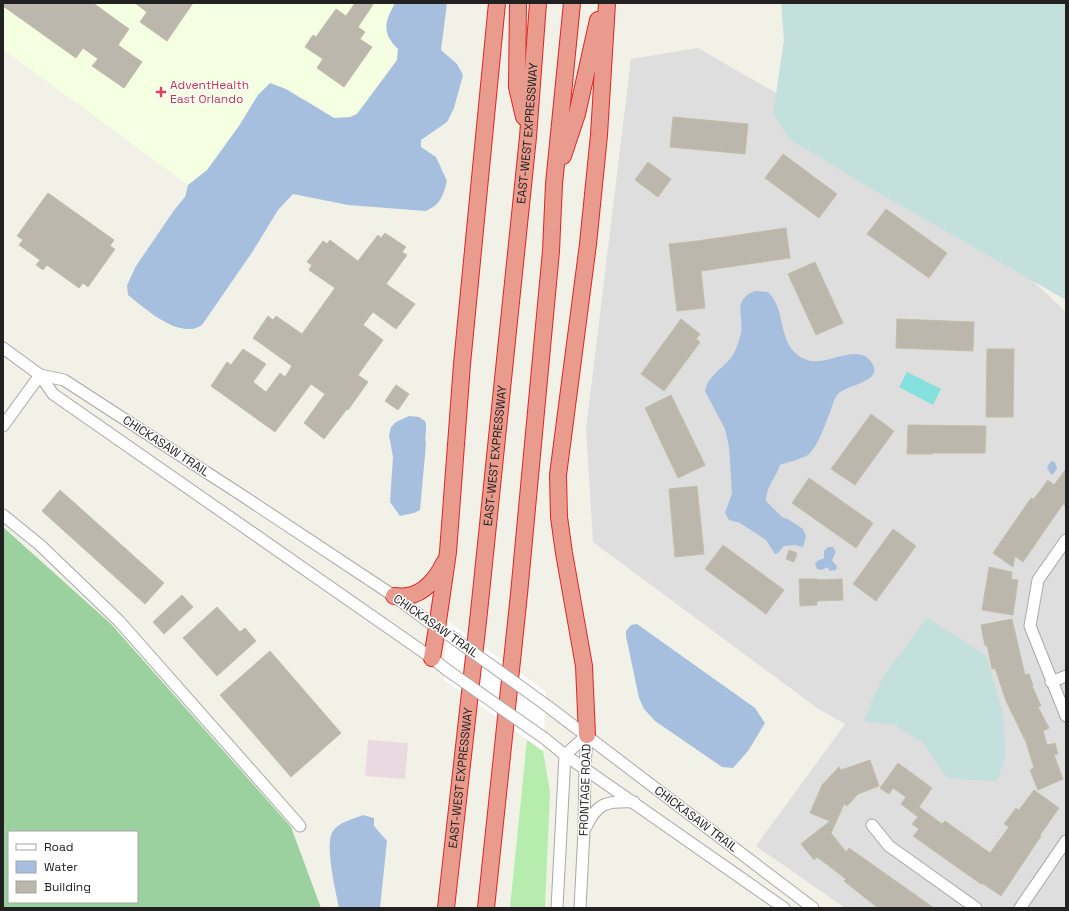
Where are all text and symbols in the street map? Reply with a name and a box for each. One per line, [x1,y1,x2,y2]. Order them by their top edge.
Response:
street label: EAST-WEST EXPRESSWAY [513,61,542,205]
place label: AdventHealth East Orlando [170,77,249,107]
marker: AdventHealth East Orlando [155,86,167,98]
street label: EAST-WEST EXPRESSWAY [480,384,510,527]
street label: CHICKASAW TRAIL [120,412,213,480]
street label: CHICKASAW TRAIL [390,591,482,662]
street label: EAST-WEST EXPRESSWAY [445,706,476,849]
street label: FRONTAGE ROAD [575,744,595,836]
street label: CHICKASAW TRAIL [651,782,741,856]
legend [8,831,138,903]
text: Road [44,839,73,855]
text: Water [44,859,78,875]
text: Building [44,879,91,895]

